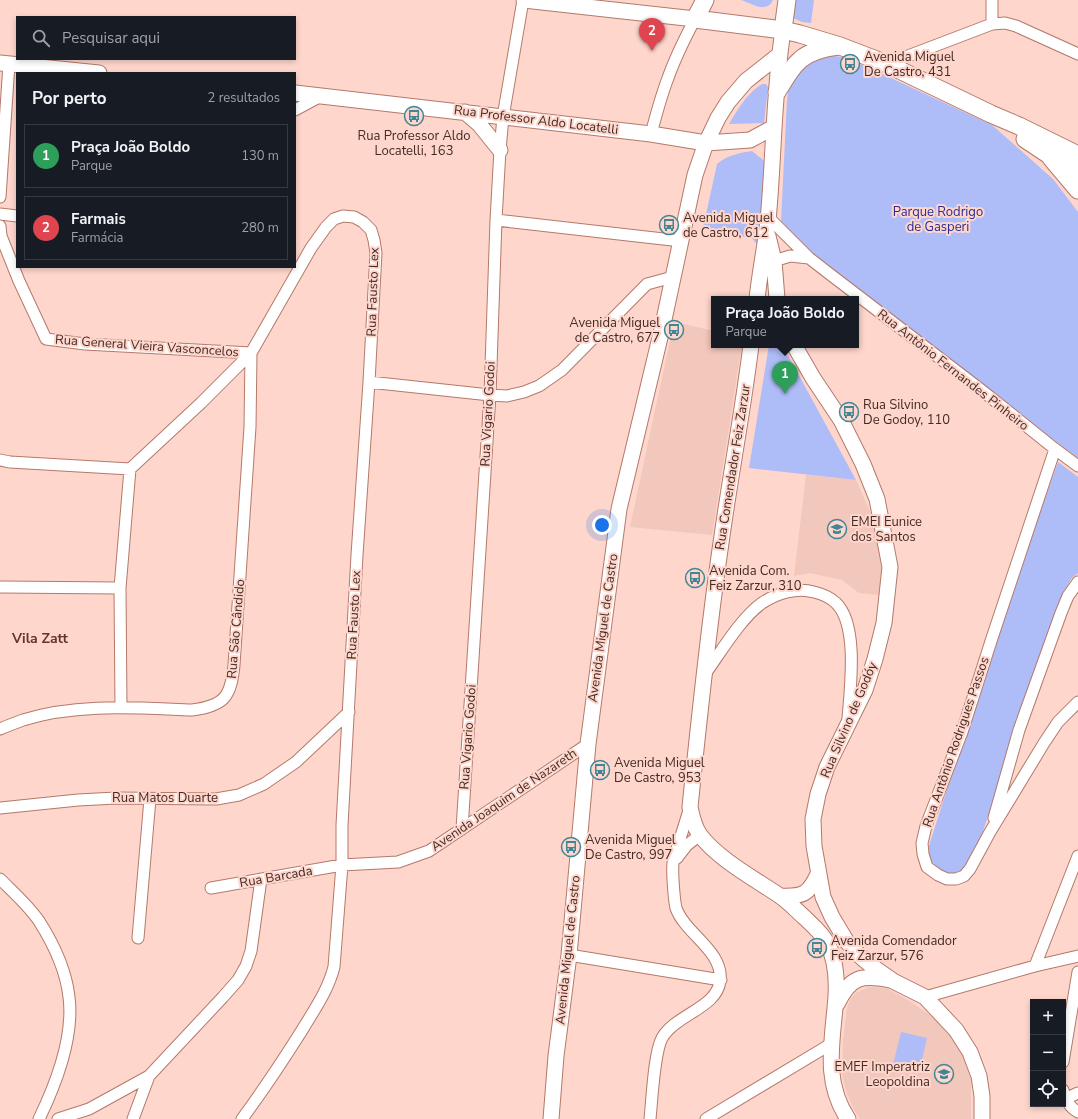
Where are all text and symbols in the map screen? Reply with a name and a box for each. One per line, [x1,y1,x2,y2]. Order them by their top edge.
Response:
search box [16,16,296,60]
pin: 2 [639,18,665,51]
icon: search [30,27,52,49]
text: Pesquisar aqui [62,28,160,48]
place label: Avenida Miguel De Castro, 431 [864,48,955,81]
bus stop icon: Avenida Miguel De Castro, 431 [839,53,861,75]
text: Por perto [32,87,107,110]
text: 2 resultados [208,89,280,107]
street label: Rua Professor Aldo Locatelli [453,101,619,139]
bus stop icon: Rua Professor Aldo Locatelli, 163 [403,105,425,127]
place label: Rua Professor Aldo Locatelli, 163 [358,127,470,160]
text: Praça João Boldo [71,137,190,157]
text: 1 [42,147,50,165]
text: 130 m [241,147,279,165]
text: Parque [71,157,112,175]
park label: Parque Rodrigo de Gasperi [893,203,983,236]
text: Farmais [71,209,126,229]
place label: Avenida Miguel de Castro, 612 [683,209,774,242]
bus stop icon: Avenida Miguel de Castro, 612 [658,214,680,236]
text: 2 [42,219,50,237]
text: 280 m [241,219,279,237]
text: Farmácia [71,229,123,247]
street label: Rua Fausto Lex [362,247,384,337]
popup [711,296,859,348]
text: Praça João Boldo [725,303,845,323]
street label: Rua Antônio Fernandes Pinheiro [874,305,1032,435]
place label: Avenida Miguel de Castro, 677 [569,314,660,347]
bus stop icon: Avenida Miguel de Castro, 677 [663,319,685,341]
text: Parque [725,323,767,341]
street label: Rua General Vieira Vasconcelos [54,331,240,361]
street label: Rua Vigario Godoi [476,361,500,467]
pin: 1 [772,361,798,394]
street label: Rua Comendador Feiz Zarzur [711,382,755,551]
place label: Rua Silvino De Godoy, 110 [863,396,950,429]
bus stop icon: Rua Silvino De Godoy, 110 [838,401,860,423]
place label: EMEI Eunice dos Santos [851,513,922,546]
your location [592,515,612,535]
school or university icon: EMEI Eunice dos Santos [826,518,848,540]
street label: Avenida Miguel de Castro [584,553,622,703]
place label: Avenida Com. Feiz Zarzur, 310 [709,562,802,595]
bus stop icon: Avenida Com. Feiz Zarzur, 310 [684,567,706,589]
street label: Rua Fausto Lex [343,570,365,660]
street label: Rua São Cândido [223,578,249,680]
district label: Vila Zatt [11,629,69,648]
street label: Rua Antônio Rodrigues Passos [918,654,994,830]
street label: Rua Silvino de Godóy [816,659,882,781]
street label: Rua Vigario Godoi [455,684,481,790]
street label: Avenida Joaquim de Nazareth [428,744,580,856]
place label: Avenida Miguel De Castro, 953 [614,754,705,787]
bus stop icon: Avenida Miguel De Castro, 953 [589,759,611,781]
street label: Rua Matos Duarte [112,789,218,807]
place label: Avenida Miguel De Castro, 997 [585,831,676,864]
bus stop icon: Avenida Miguel De Castro, 997 [560,836,582,858]
street label: Rua Barcada [238,862,314,892]
street label: Avenida Miguel de Castro [551,875,585,1025]
place label: Avenida Comendador Feiz Zarzur, 576 [831,932,957,965]
bus stop icon: Avenida Comendador Feiz Zarzur, 576 [806,937,828,959]
map controls [1030,999,1066,1107]
button: + [1030,999,1066,1035]
button: − [1030,1035,1066,1071]
place label: EMEF Imperatriz Leopoldina [835,1058,930,1091]
school or university icon: EMEF Imperatriz Leopoldina [933,1063,955,1085]
button: locate [1030,1071,1066,1107]

